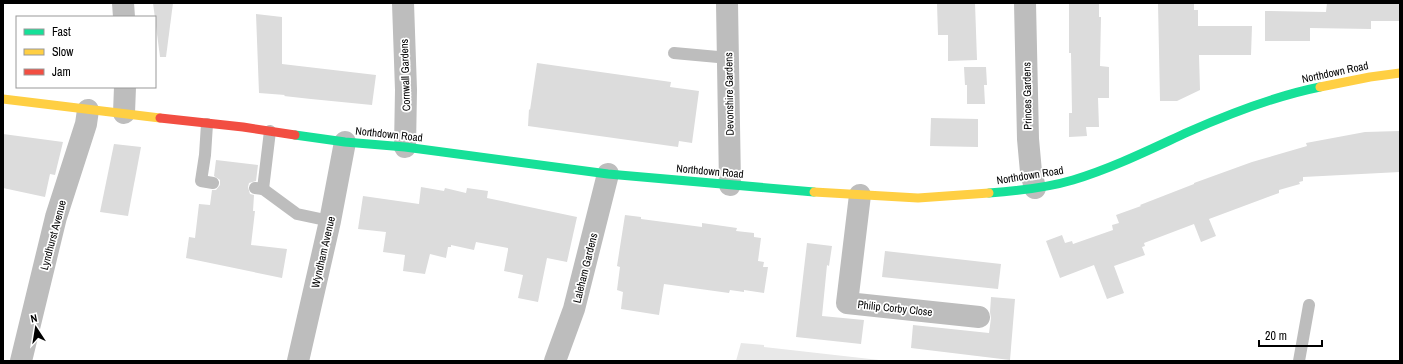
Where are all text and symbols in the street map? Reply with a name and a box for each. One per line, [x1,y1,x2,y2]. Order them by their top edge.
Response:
legend [16,16,156,88]
text: Fast [52,24,71,40]
street label: Cornwall Gardens [397,38,413,111]
text: Slow [52,44,74,60]
street label: Devonshire Gardens [721,52,737,136]
street label: Northdown Road [1300,58,1370,86]
street label: Princes Gardens [1019,62,1035,130]
text: Jam [52,64,71,80]
street label: Northdown Road [355,124,423,144]
street label: Northdown Road [676,161,744,181]
street label: Northdown Road [995,163,1065,187]
street label: Lyndhurst Avenue [37,199,69,271]
street label: Wyndham Avenue [308,215,338,289]
street label: Laleham Gardens [570,231,601,304]
street label: Philip Corby Close [857,297,933,319]
north arrow [16,308,56,348]
text: N [29,311,39,326]
scale bar [1259,322,1322,348]
text: 20 m [1265,328,1287,344]

